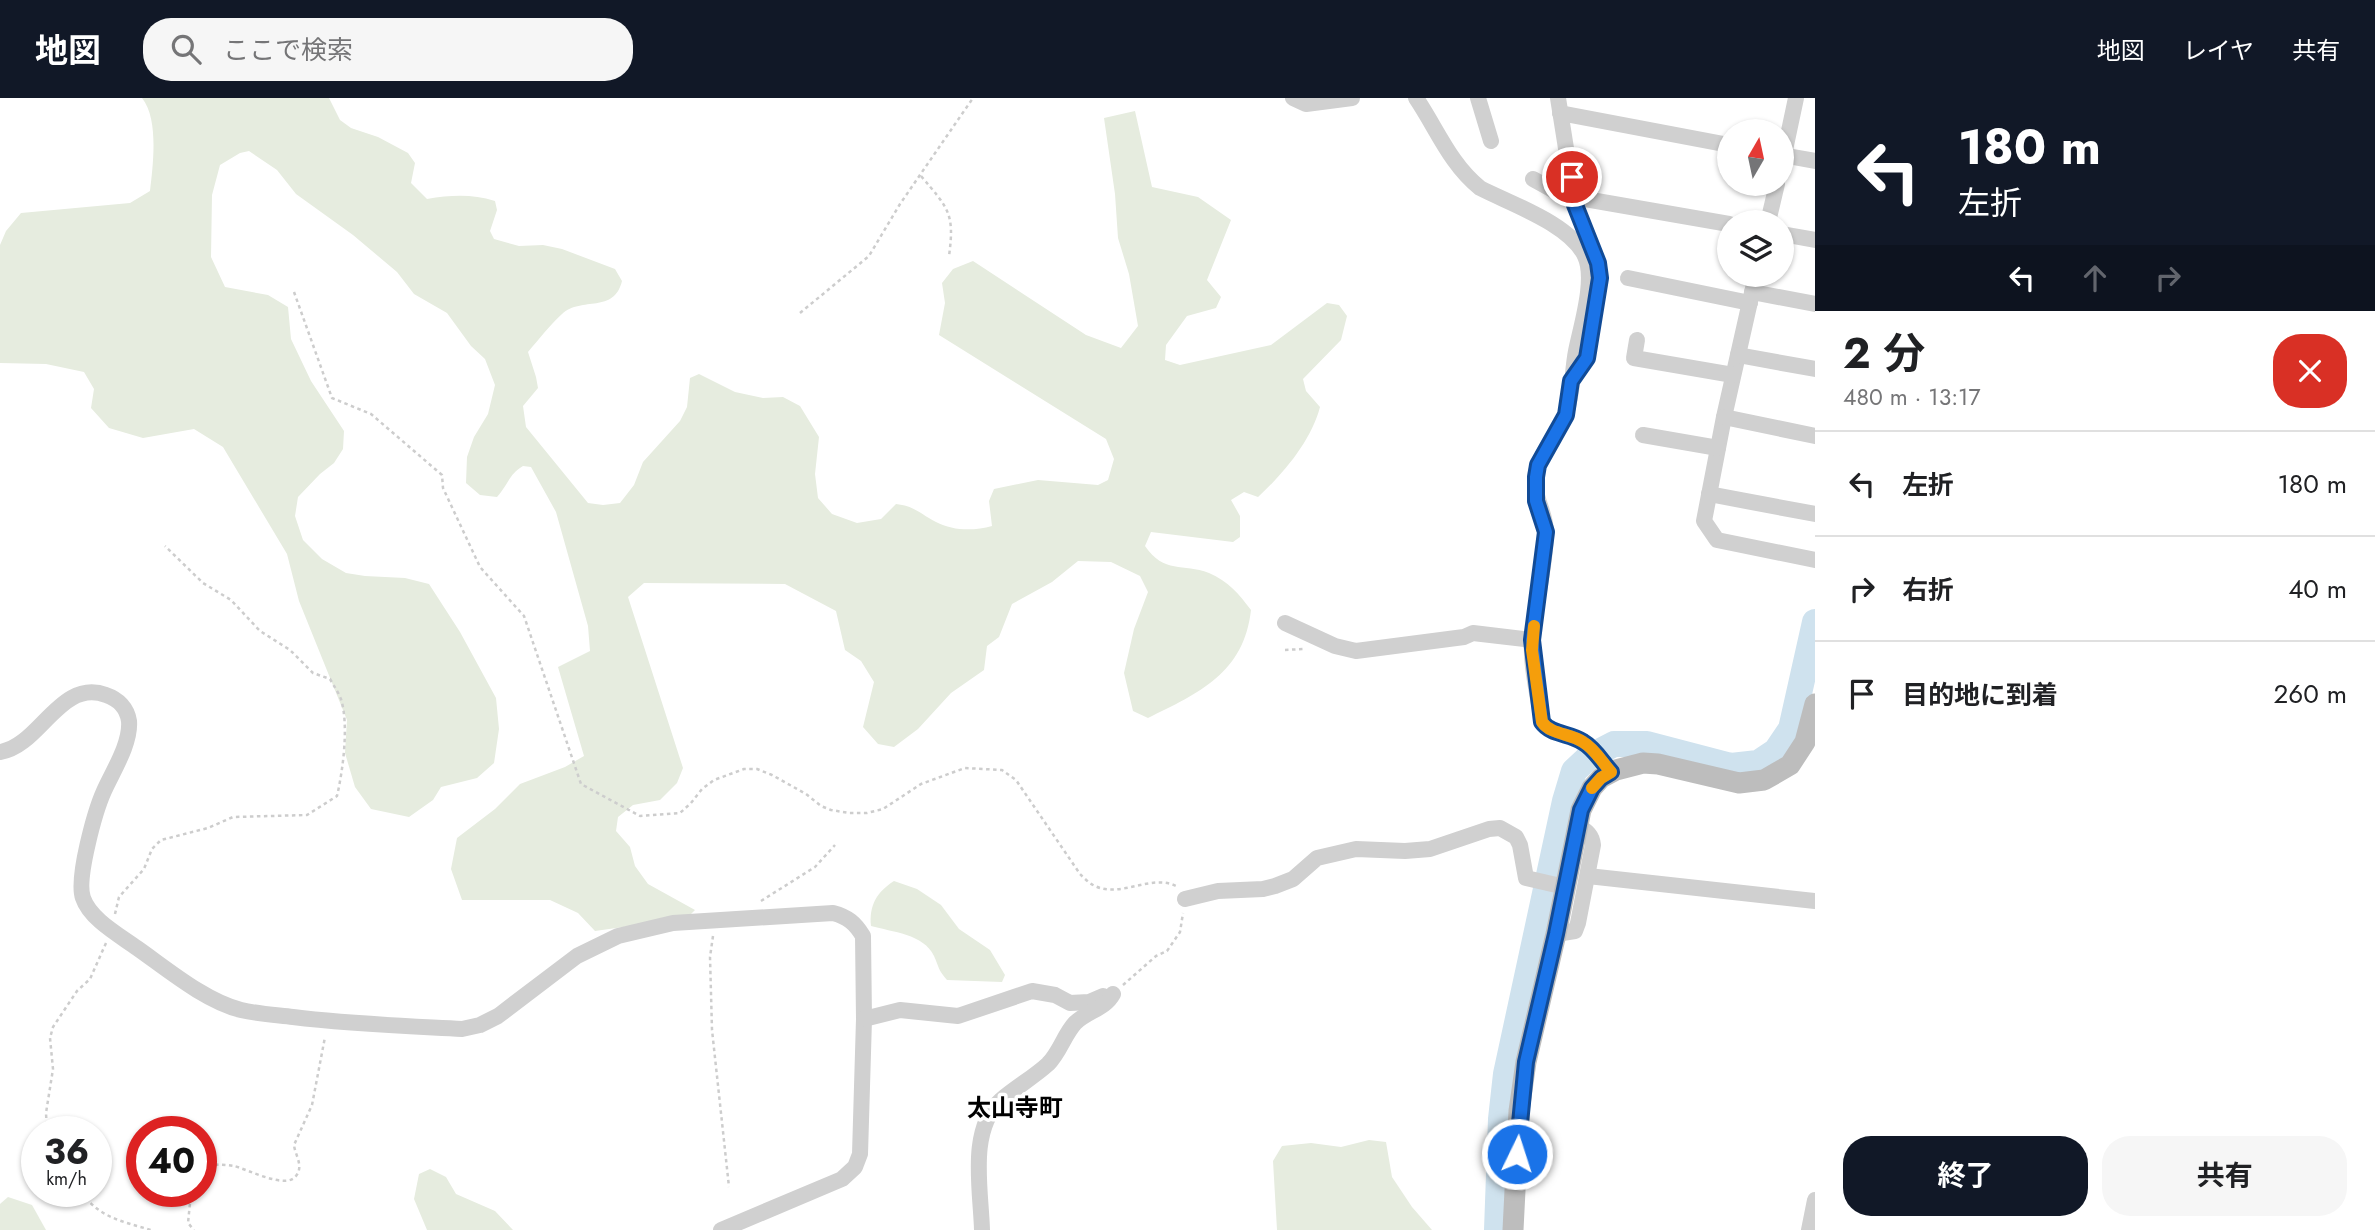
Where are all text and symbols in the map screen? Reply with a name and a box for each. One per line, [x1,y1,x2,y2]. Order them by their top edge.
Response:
search box [143,18,633,81]
text: 地図 [35,27,101,74]
icon: search [167,30,205,68]
text: ここで検索 [223,31,353,69]
text: 地図 [2097,33,2145,68]
text: レイヤ [2183,33,2254,68]
text: 共有 [2292,33,2340,68]
text: 180 m [1958,112,2101,182]
north arrow [1717,119,1794,196]
map controls [1717,119,1794,287]
icon: left [1843,126,1934,217]
pin [1542,147,1602,207]
icon: arrive [1553,158,1591,196]
text: 左折 [1958,180,2022,226]
button: layers [1717,210,1794,287]
icon: left [2003,259,2041,297]
icon: ahead [2076,259,2114,297]
icon: right [2149,259,2187,297]
text: 2 分 [1843,323,1925,384]
button: close [2273,334,2347,408]
text: 480 m · 13:17 [1843,380,1981,414]
icon: left [1843,465,1881,503]
text: 180 m [2277,465,2347,503]
text: 左折 [1902,466,1954,504]
icon: right [1843,570,1881,608]
text: 40 m [2288,570,2347,608]
text: 右折 [1902,571,1954,609]
icon: arrive [1843,675,1881,713]
text: 260 m [2274,675,2347,713]
text: 目的地に到着 [1902,676,2058,714]
district label: 太山寺町 [967,1090,1063,1125]
speed limit sign: 40 [126,1116,217,1207]
position arrow [1480,1117,1554,1191]
text: 36 [44,1127,89,1177]
button: 終了 [1843,1136,2088,1216]
button: 共有 [2102,1136,2347,1216]
text: km/h [46,1166,87,1192]

